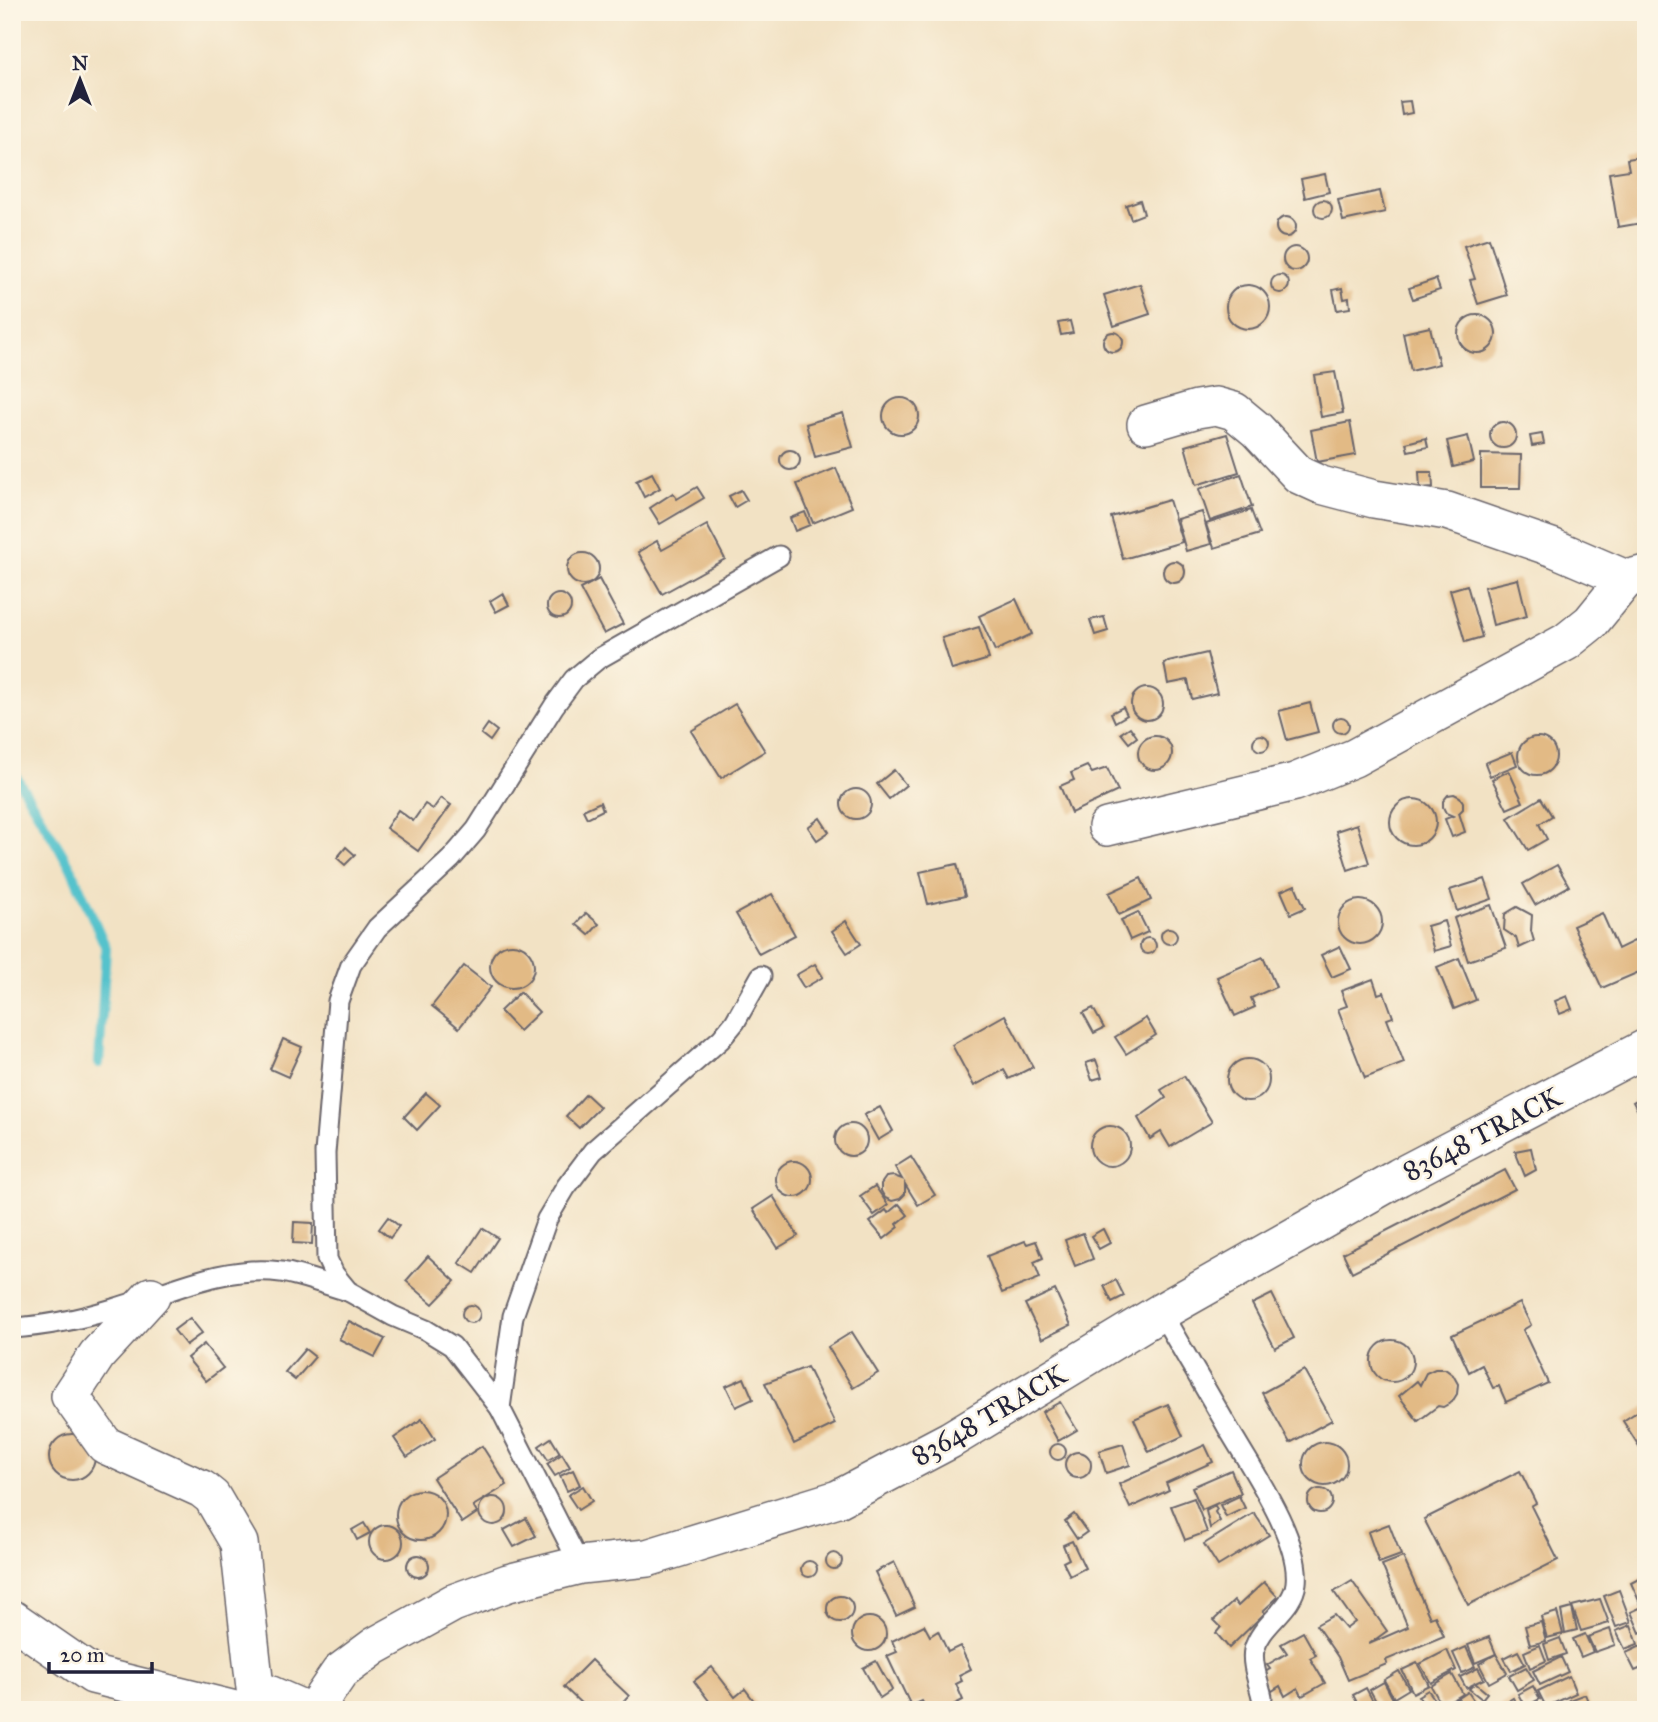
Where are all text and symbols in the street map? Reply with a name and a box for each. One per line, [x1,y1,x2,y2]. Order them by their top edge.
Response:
north arrow [46,46,116,116]
text: N [72,52,88,75]
street label: 83648 TRACK [1397,1079,1568,1189]
street label: 83648 TRACK [905,1356,1074,1473]
scale bar [49,1631,152,1675]
text: 20 m [60,1642,105,1668]

